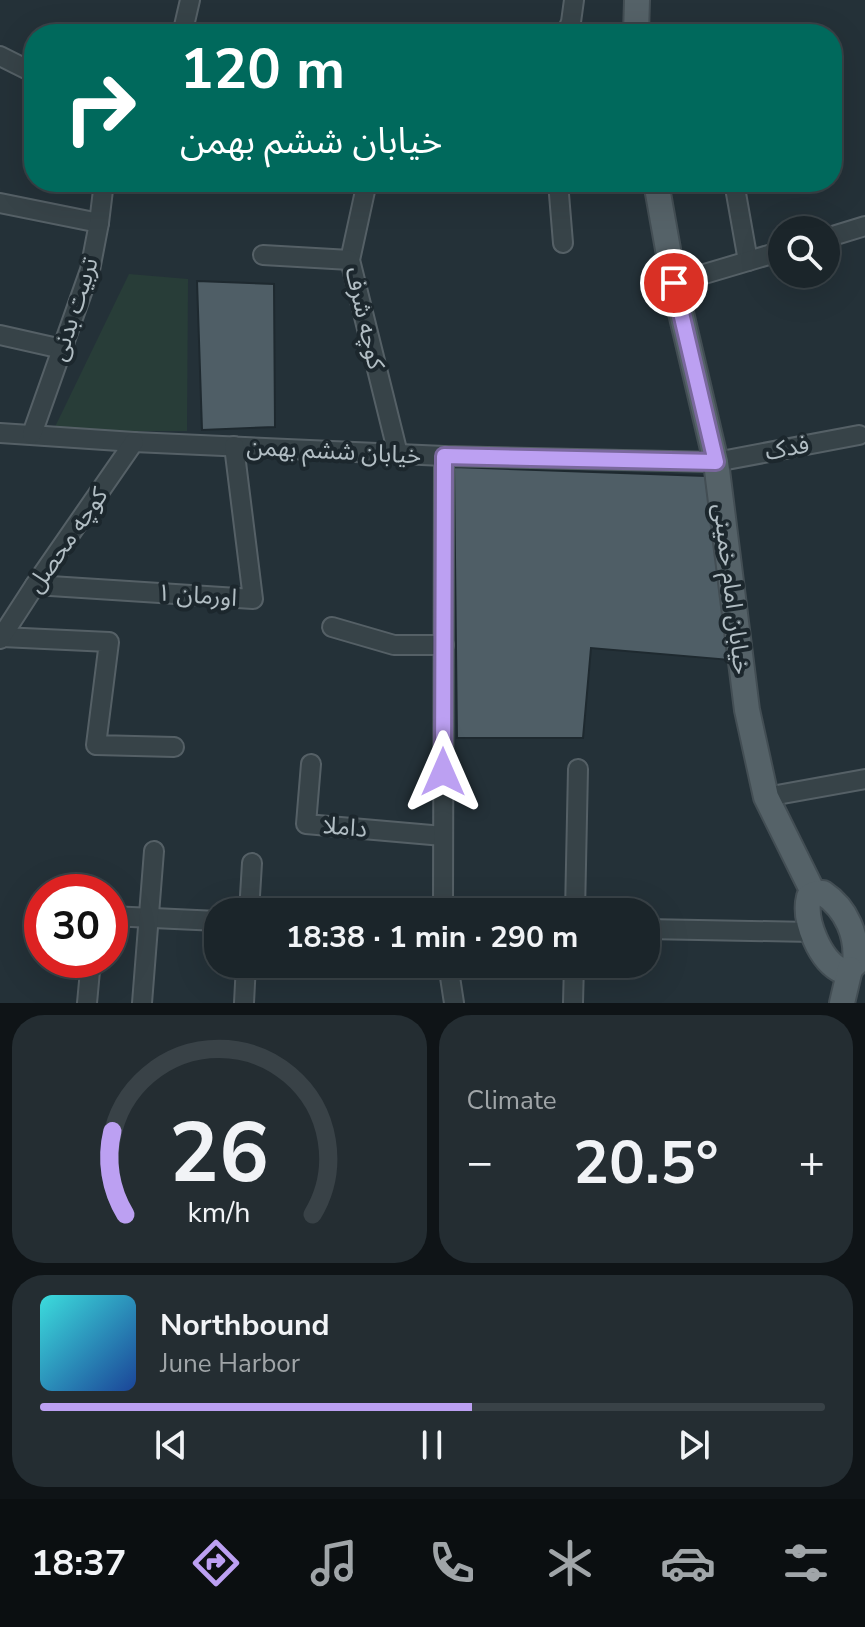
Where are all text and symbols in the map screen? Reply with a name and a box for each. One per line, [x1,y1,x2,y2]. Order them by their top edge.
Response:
text: 120 m [180,31,345,108]
icon: right [48,56,152,160]
text: خیابان ششم بهمن [180,117,443,166]
map controls [768,216,840,288]
button: search [768,216,840,288]
pin [640,249,708,317]
street label: تربیت بدنی [42,253,106,365]
icon: arrive [652,261,696,305]
street label: کوچه شرف [338,264,393,374]
street label: فدک [762,428,812,468]
street label: خیابان ششم بهمن [246,430,422,473]
street label: کوچه محصل [19,480,116,599]
street label: خیابان امام خمینی [704,502,758,677]
street label: اورمان ۱ [156,576,238,614]
position arrow [401,730,485,814]
street label: داملا [322,809,368,845]
speed limit sign: 30 [24,874,128,978]
text: 18:38 · 1 min · 290 m [286,917,578,958]
text: Climate [467,1083,557,1118]
text: 26 [169,1097,269,1210]
text: 20.5° [573,1122,719,1204]
text: − [467,1133,493,1193]
text: + [799,1133,825,1193]
text: km/h [188,1193,251,1232]
text: Northbound [160,1305,330,1346]
text: June Harbor [160,1346,300,1381]
icon: previous [149,1423,193,1467]
icon: pause [410,1423,454,1467]
icon: next [672,1423,716,1467]
icon: directions [188,1535,244,1591]
icon: music [306,1535,362,1591]
icon: phone [424,1535,480,1591]
icon: climate [542,1535,598,1591]
icon: car [660,1535,716,1591]
icon: filters [778,1535,834,1591]
text: 18:37 [31,1539,126,1588]

